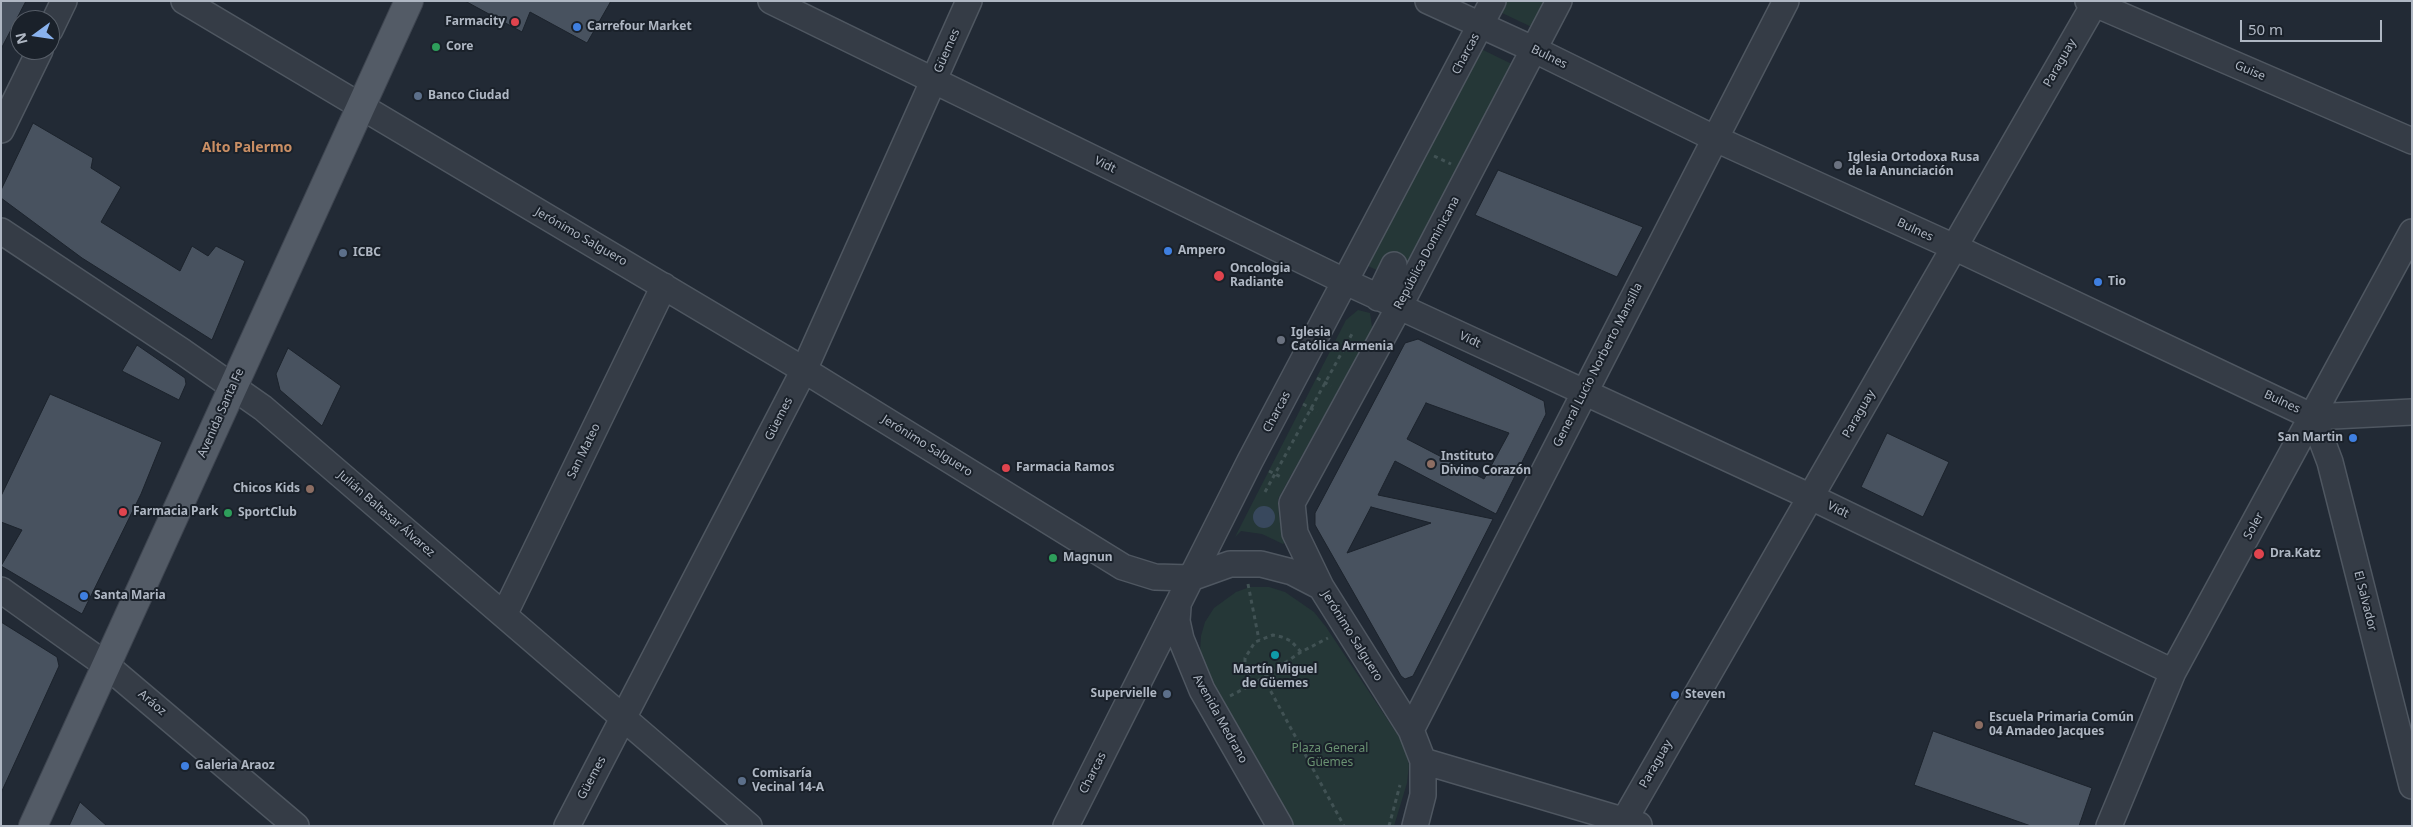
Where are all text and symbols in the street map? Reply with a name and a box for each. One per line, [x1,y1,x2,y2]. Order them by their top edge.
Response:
north arrow [10,10,60,60]
scale bar [2243,10,2386,42]
place label: Farmacity [445,15,505,29]
marker: Farmacity [509,16,521,28]
text: 50 m [2248,19,2283,39]
place label: Carrefour Market [587,20,692,34]
marker: Carrefour Market [571,21,583,33]
street label: Güemes [931,27,963,75]
text: N [10,31,32,46]
street label: Charcas [1449,31,1483,77]
street label: Paraguay [2040,36,2080,90]
place label: Core [446,40,473,54]
marker: Core [430,41,442,53]
street label: Bulnes [1529,42,1569,72]
street label: Guise [2233,58,2267,84]
place label: Banco Ciudad [428,89,509,103]
marker: Banco Ciudad [412,90,424,102]
district label: Alto Palermo [202,140,292,156]
place label: Iglesia Ortodoxa Rusa de la Anunciación [1848,151,1979,179]
street label: Vidt [1092,154,1118,176]
marker: Iglesia Ortodoxa Rusa de la Anunciación [1832,159,1844,171]
street label: República Dominicana [1391,194,1463,312]
street label: Jerónimo Salguero [532,205,630,269]
street label: Bulnes [1895,215,1935,245]
place label: Ampero [1178,244,1225,258]
marker: Ampero [1162,245,1174,257]
place label: ICBC [353,246,381,260]
marker: ICBC [337,247,349,259]
place label: Oncologia Radiante [1230,262,1290,290]
marker: Oncologia Radiante [1212,269,1226,283]
place label: Tio [2108,275,2126,289]
marker: Tio [2092,276,2104,288]
street label: General Lucio Norberto Mansilla [1550,281,1646,449]
place label: Iglesia Católica Armenia [1291,326,1393,354]
street label: Vidt [1457,329,1483,351]
marker: Iglesia Católica Armenia [1275,334,1287,346]
street label: Avenida Santa Fe [195,366,247,460]
street label: Paraguay [1839,387,1879,441]
street label: Bulnes [2262,387,2302,417]
street label: Charcas [1260,389,1294,435]
street label: Güemes [762,395,796,443]
street label: Jerónimo Salguero [879,412,975,480]
street label: San Mateo [564,421,604,481]
place label: San Martin [2278,431,2343,445]
marker: San Martin [2347,432,2359,444]
place label: Instituto Divino Corazón [1441,450,1531,478]
marker: Instituto Divino Corazón [1425,458,1437,470]
place label: Farmacia Ramos [1016,461,1114,475]
marker: Farmacia Ramos [1000,462,1012,474]
street label: Julián Baltasar Álvarez [334,468,438,560]
place label: Chicos Kids [233,482,300,496]
marker: Chicos Kids [304,483,316,495]
street label: Vidt [1825,499,1851,521]
place label: Farmacia Park [133,505,219,519]
marker: Farmacia Park [117,506,129,518]
place label: SportClub [238,506,297,520]
marker: SportClub [222,507,234,519]
street label: Soler [2241,510,2267,542]
marker: Dra.Katz [2252,547,2266,561]
place label: Dra.Katz [2270,547,2321,561]
place label: Magnun [1063,551,1112,565]
marker: Magnun [1047,552,1059,564]
street label: El Salvador [2351,569,2379,633]
street label: Jerónimo Salguero [1318,588,1386,684]
place label: Santa Maria [94,589,166,603]
marker: Santa Maria [78,590,90,602]
marker: Martín Miguel de Güemes [1269,649,1281,661]
place label: Martín Miguel de Güemes [1233,663,1317,691]
street label: Avenida Medrano [1190,672,1250,766]
street label: Aráoz [135,687,169,719]
place label: Supervielle [1091,687,1157,701]
marker: Supervielle [1161,688,1173,700]
place label: Steven [1685,688,1726,702]
marker: Steven [1669,689,1681,701]
place label: Escuela Primaria Común 04 Amadeo Jacques [1989,711,2134,739]
marker: Escuela Primaria Común 04 Amadeo Jacques [1973,719,1985,731]
street label: Paraguay [1636,737,1676,791]
park label: Plaza General Güemes [1292,742,1368,770]
street label: Charcas [1076,750,1110,796]
street label: Güemes [575,754,609,802]
place label: Galeria Araoz [195,759,275,773]
marker: Galeria Araoz [179,760,191,772]
place label: Comisaría Vecinal 14-A [752,767,824,795]
marker: Comisaría Vecinal 14-A [736,775,748,787]

